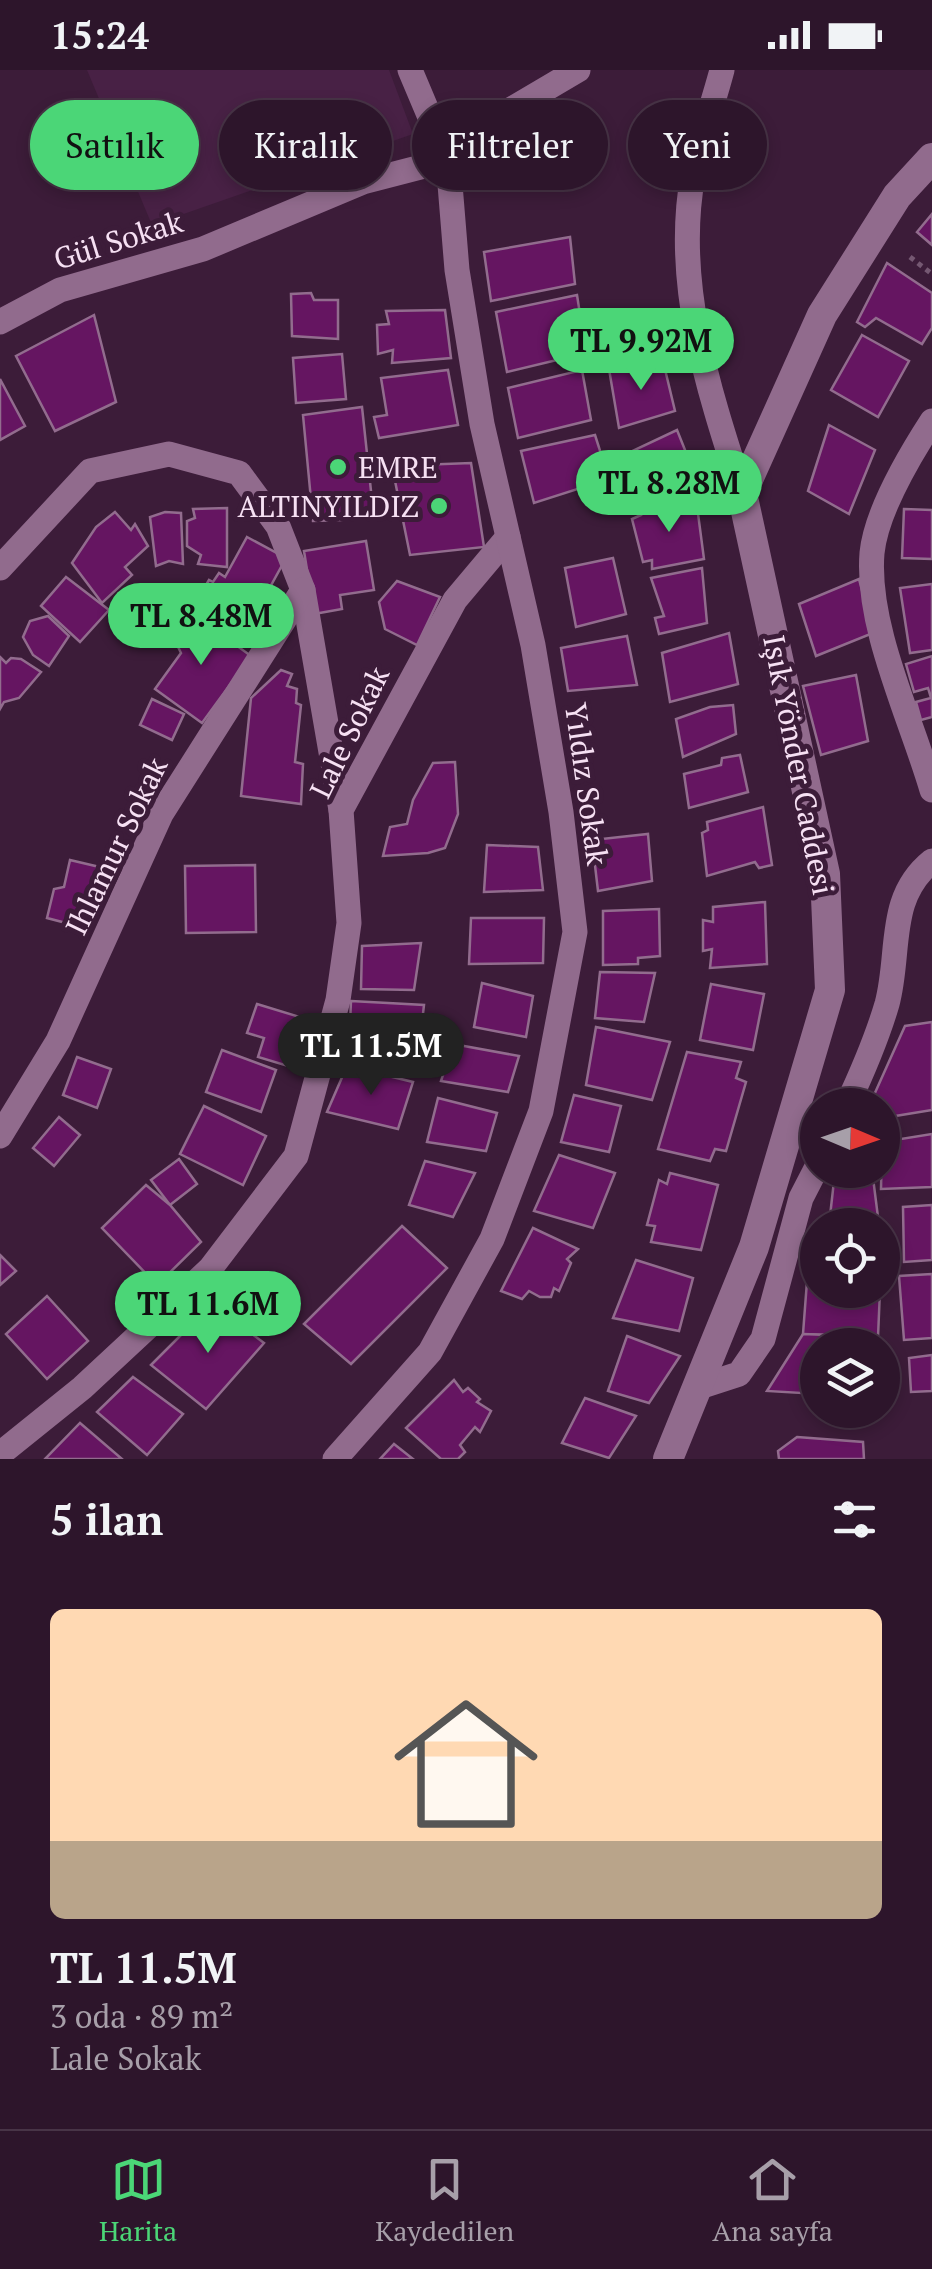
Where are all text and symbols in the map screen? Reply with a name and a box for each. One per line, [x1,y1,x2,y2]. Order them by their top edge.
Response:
text: 15:24 [50,10,149,60]
chip: Satılık [30,100,199,190]
chip: Kiralık [219,100,392,190]
chip: Filtreler [412,100,608,190]
chip: Yeni [628,100,767,190]
street label: Gül Sokak [49,201,188,279]
pin: TL 9.92M [538,308,744,393]
text: TL 9.92M [570,319,712,361]
place label: EMRE [358,447,438,487]
pin: TL 8.28M [566,450,772,535]
marker: EMRE [327,456,349,478]
text: TL 8.28M [598,461,740,503]
place label: ALTINYILDIZ [237,486,419,526]
marker: ALTINYILDIZ [428,495,450,517]
pin: TL 8.48M [98,583,304,668]
text: TL 8.48M [130,594,272,636]
street label: Işık Yönder Caddesi [754,632,844,898]
street label: Lale Sokak [300,659,398,804]
street label: Yıldız Sokak [556,700,618,868]
street label: Ihlamur Sokak [56,750,177,942]
pin: TL 11.5M [268,1013,474,1098]
text: TL 11.5M [300,1024,442,1066]
north arrow [800,1088,900,1188]
map controls [800,1088,900,1428]
button: locate [800,1208,900,1308]
pin: TL 11.6M [105,1271,311,1356]
text: TL 11.6M [137,1282,279,1324]
button: layers [800,1328,900,1428]
text: 5 ilan [50,1491,163,1547]
icon: filters [827,1492,882,1547]
icon: home [376,1674,556,1854]
text: TL 11.5M [50,1939,237,1995]
text: 3 oda · 89 m² [50,1995,233,2037]
text: Lale Sokak [50,2037,201,2079]
tab: Harita [99,2152,177,2249]
tab: Kaydedilen [375,2152,514,2249]
tab: Ana sayfa [712,2152,833,2249]

